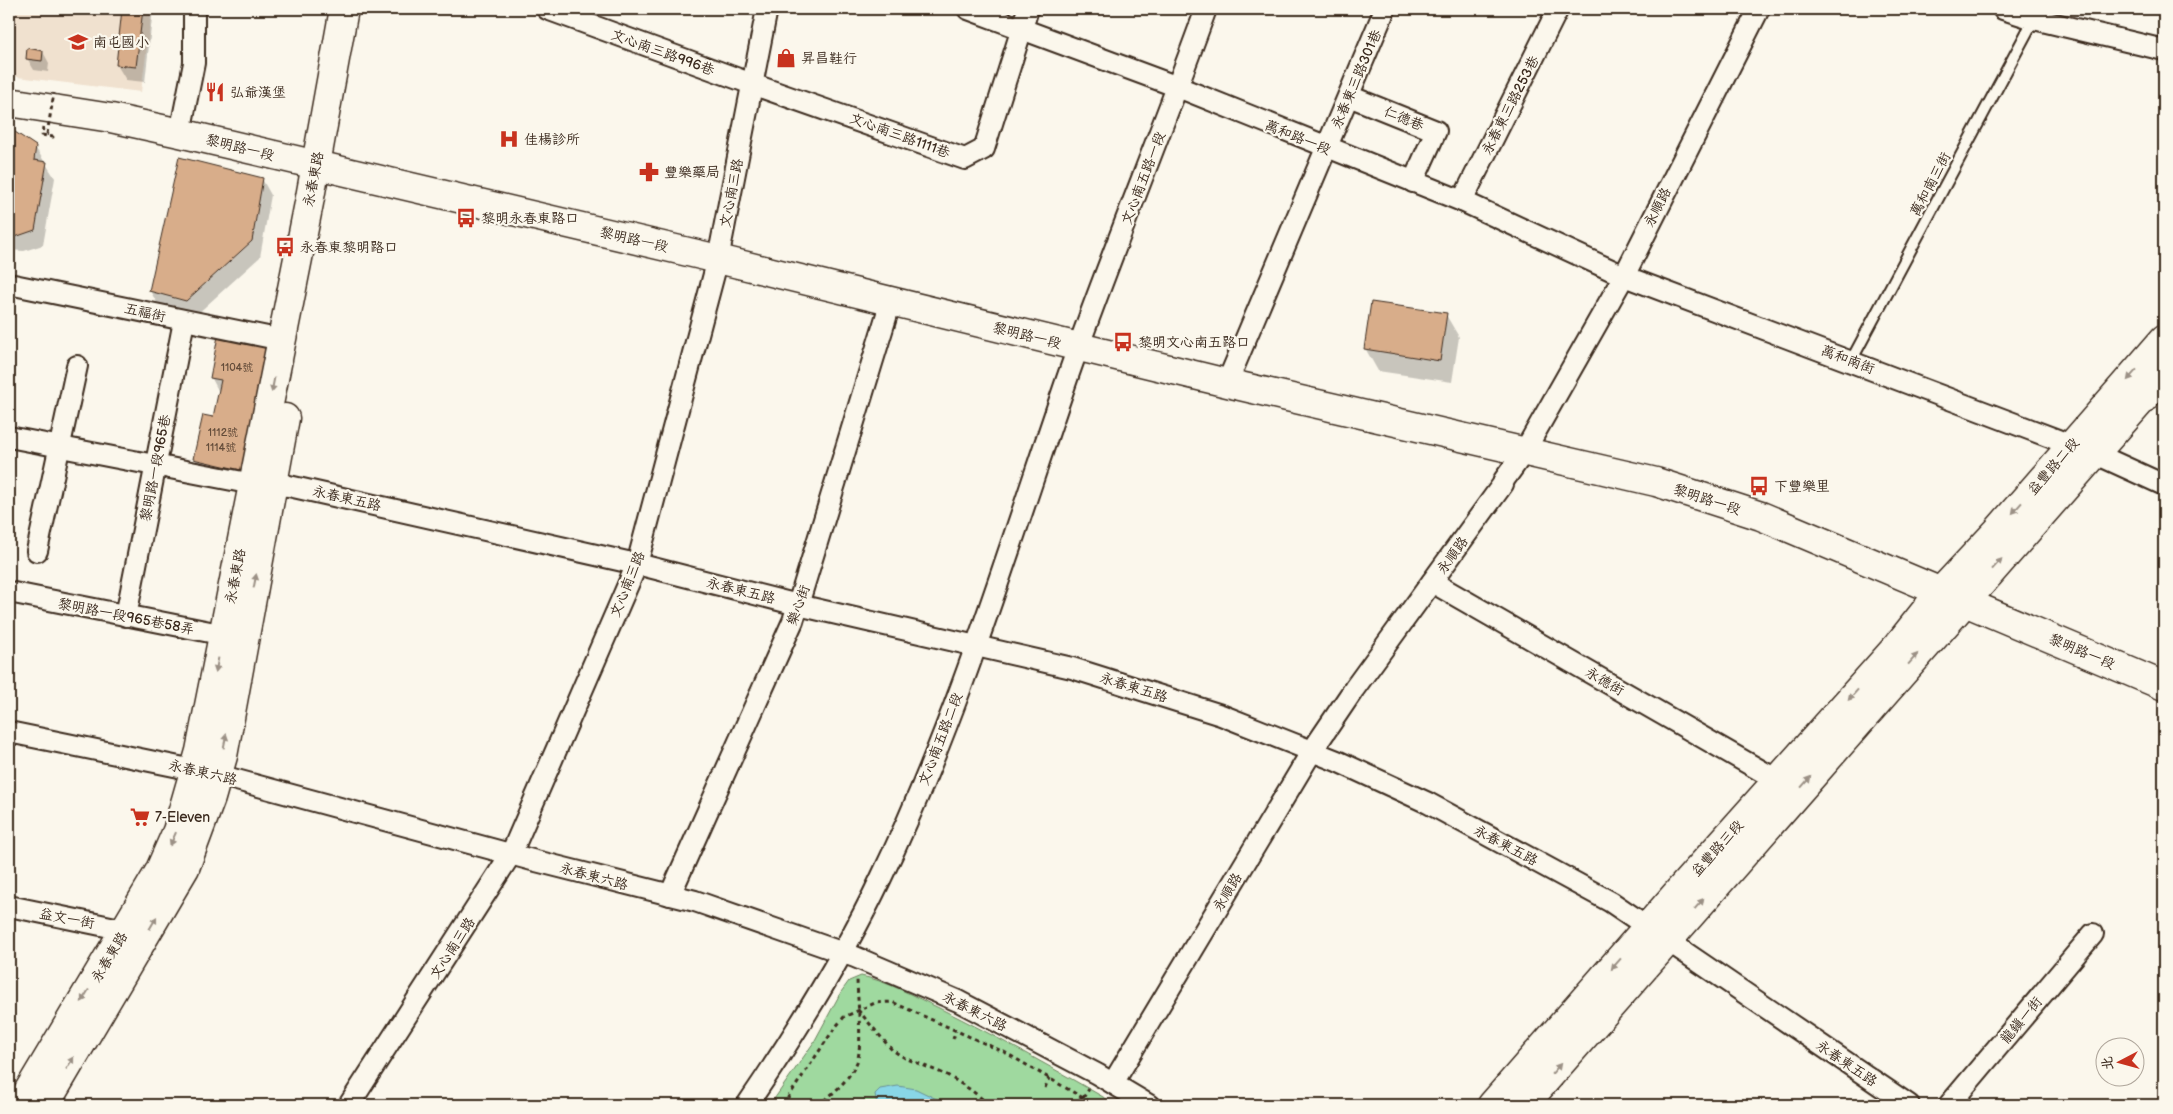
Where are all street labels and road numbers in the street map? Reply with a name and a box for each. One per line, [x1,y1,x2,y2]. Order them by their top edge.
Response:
street label: 文心南三路996巷 [609,26,718,79]
street label: 永春東三路301巷 [1328,26,1385,131]
street label: 永春東三路253巷 [1478,52,1543,158]
street label: 仁德巷 [1381,103,1427,135]
street label: 文心南三路1111巷 [847,109,953,162]
street label: 萬和路一段 [1262,116,1333,158]
street label: 文心南五路一段 [1118,129,1169,227]
street label: 黎明路一段 [204,131,276,164]
street label: 萬和南三街 [1907,149,1954,219]
street label: 永春東路 [300,150,327,208]
street label: 文心南三路 [716,157,747,229]
street label: 永順路 [1640,185,1675,230]
street label: 黎明路一段 [598,223,670,256]
street label: 五福街 [123,299,167,325]
street label: 黎明路一段 [991,319,1063,352]
street label: 萬和南街 [1819,341,1877,377]
street label: 黎明路一段965巷 [137,412,174,523]
street label: 益豐路二段 [2024,434,2083,498]
street label: 黎明路一段 [1671,481,1743,518]
street label: 永春東五路 [311,482,383,515]
street label: 永順路 [1433,533,1472,577]
street label: 永春東路 [222,547,249,605]
street label: 文心南三路 [606,549,648,620]
street label: 永春東五路 [705,574,777,607]
street label: 樂心街 [783,583,814,628]
street label: 黎明路一段965巷58弄 [56,595,196,638]
street label: 黎明路一段 [2046,630,2117,673]
street label: 永德街 [1582,664,1627,699]
street label: 永春東五路 [1098,669,1170,706]
street label: 文心南五路二段 [915,690,966,788]
street label: 永春東六路 [167,756,239,789]
street label: 益豐路三段 [1688,817,1747,880]
street label: 永春東五路 [1471,822,1541,869]
street label: 永春東六路 [558,859,630,894]
street label: 永順路 [1209,870,1246,915]
street label: 益文一街 [38,905,96,932]
street label: 文心南三路 [426,914,479,982]
street label: 永春東路 [88,929,131,986]
street label: 永春東六路 [940,988,1010,1035]
street label: 龍鎮一街 [1997,993,2046,1047]
street label: 永春東五路 [1813,1037,1880,1090]

